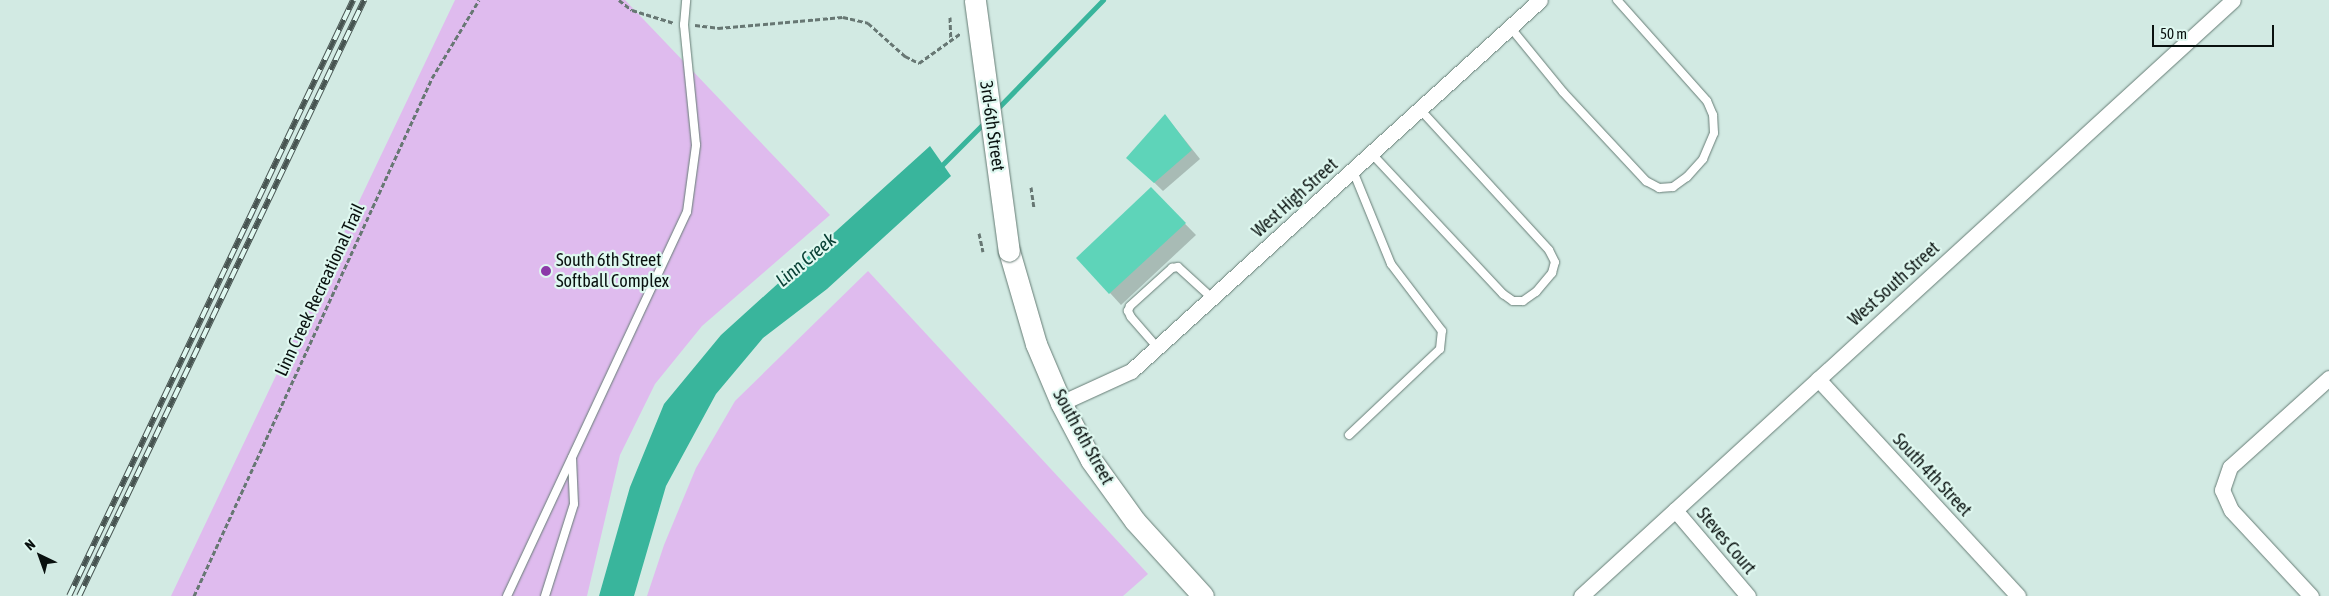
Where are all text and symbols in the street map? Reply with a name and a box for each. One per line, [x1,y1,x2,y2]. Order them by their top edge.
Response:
scale bar [2154,15,2276,47]
text: 50 m [2160,25,2187,42]
street label: 3rd-6th Street [975,79,1009,173]
street label: West High Street [1248,154,1342,242]
street label: Linn Creek Recreational Trail [271,200,369,380]
water label: Linn Creek [771,228,841,292]
street label: West South Street [1844,237,1944,331]
place label: South 6th Street Softball Complex [556,250,669,292]
marker: South 6th Street Softball Complex [540,265,552,277]
street label: South 6th Street [1048,386,1118,488]
street label: South 4th Street [1888,429,1976,521]
street label: Steves Court [1692,503,1760,579]
north arrow [15,531,65,581]
text: N [22,536,38,554]

